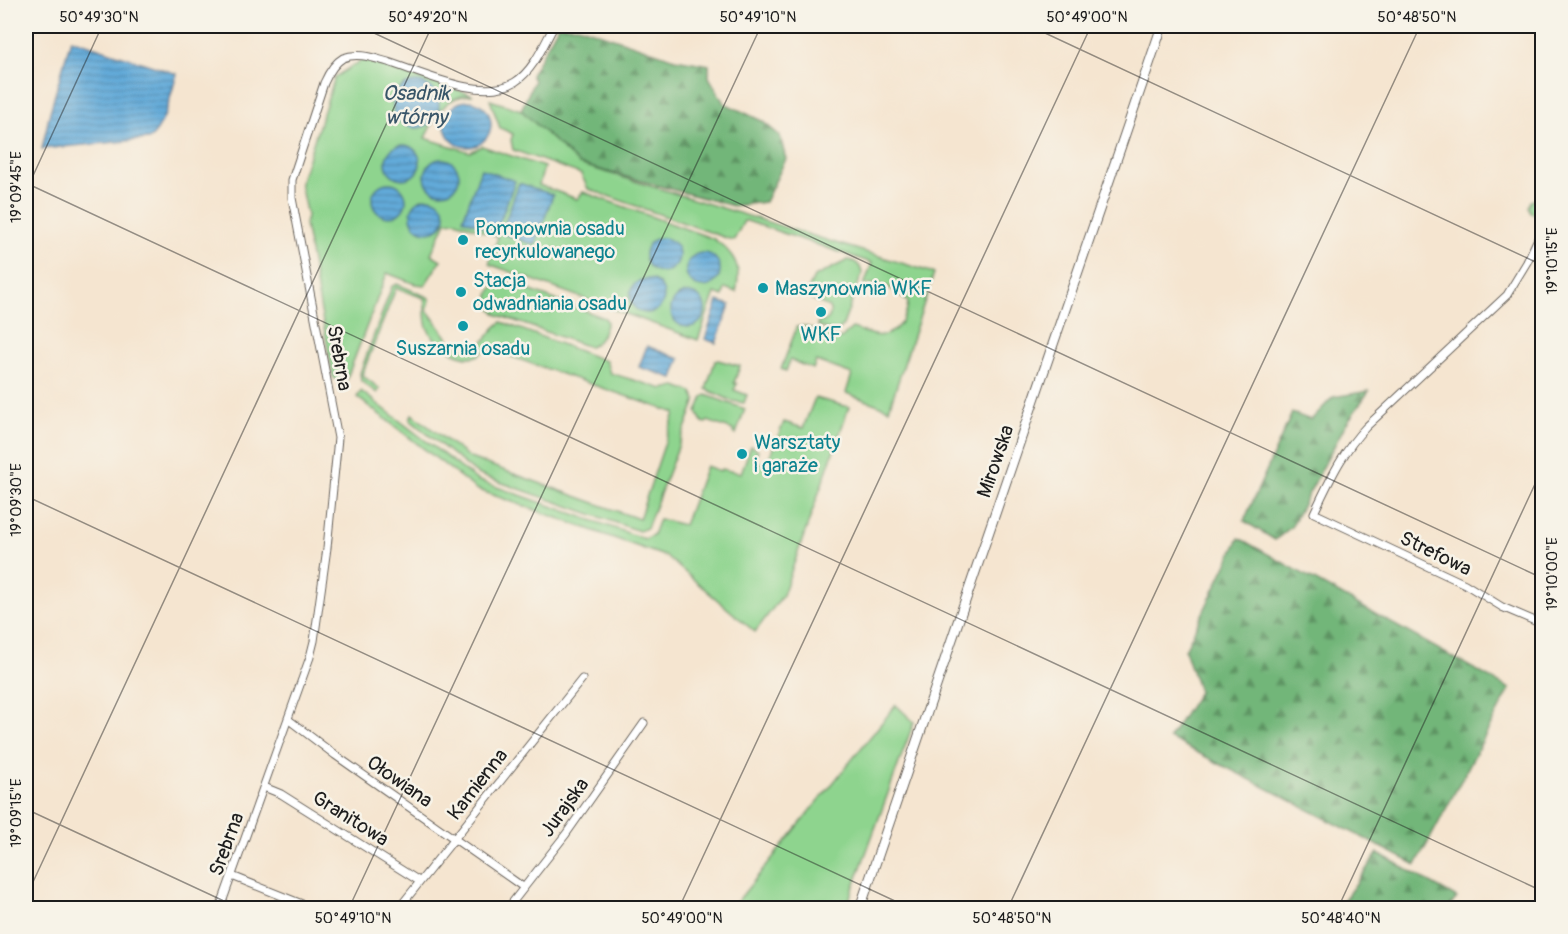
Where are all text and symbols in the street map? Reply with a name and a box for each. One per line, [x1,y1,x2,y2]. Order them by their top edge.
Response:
text: 50°49'30"N [59,8,139,27]
text: 50°49'20"N [388,8,468,27]
text: 50°49'10"N [720,8,796,27]
text: 50°49'00"N [1046,8,1128,27]
text: 50°48'50"N [1378,8,1456,27]
water label: Osadnik wtórny [382,80,452,131]
text: 19°09'45"E [7,151,26,223]
place label: Pompownia osadu recyrkulowanego [475,216,625,264]
text: 19°10'15"E [1543,227,1562,295]
marker: Pompownia osadu recyrkulowanego [456,233,470,247]
place label: Stacja odwadniania osadu [473,268,627,316]
place label: Maszynownia WKF [775,276,932,301]
marker: Maszynownia WKF [756,281,770,295]
marker: Stacja odwadniania osadu [454,285,468,299]
marker: WKF [814,305,828,319]
marker: Suszarnia osadu [456,319,470,333]
place label: WKF [800,322,842,347]
street label: Srebrna [321,323,358,393]
place label: Suszarnia osadu [396,336,530,361]
street label: Mirowska [971,421,1020,501]
place label: Warsztaty i garaże [754,430,841,478]
marker: Warsztaty i garaże [735,447,749,461]
text: 19°09'30"E [7,463,26,537]
street label: Strefowa [1396,525,1476,581]
text: 19°10'00"E [1543,537,1562,611]
street label: Kamienna [442,743,513,825]
street label: Ołowiana [362,750,437,813]
street label: Jurajska [535,773,594,842]
text: 19°09'15"E [7,778,26,848]
street label: Granitowa [308,785,394,852]
street label: Srebrna [203,809,249,879]
text: 50°49'10"N [315,909,391,928]
text: 50°49'00"N [641,909,723,928]
text: 50°48'50"N [973,909,1051,928]
text: 50°48'40"N [1301,909,1381,928]

